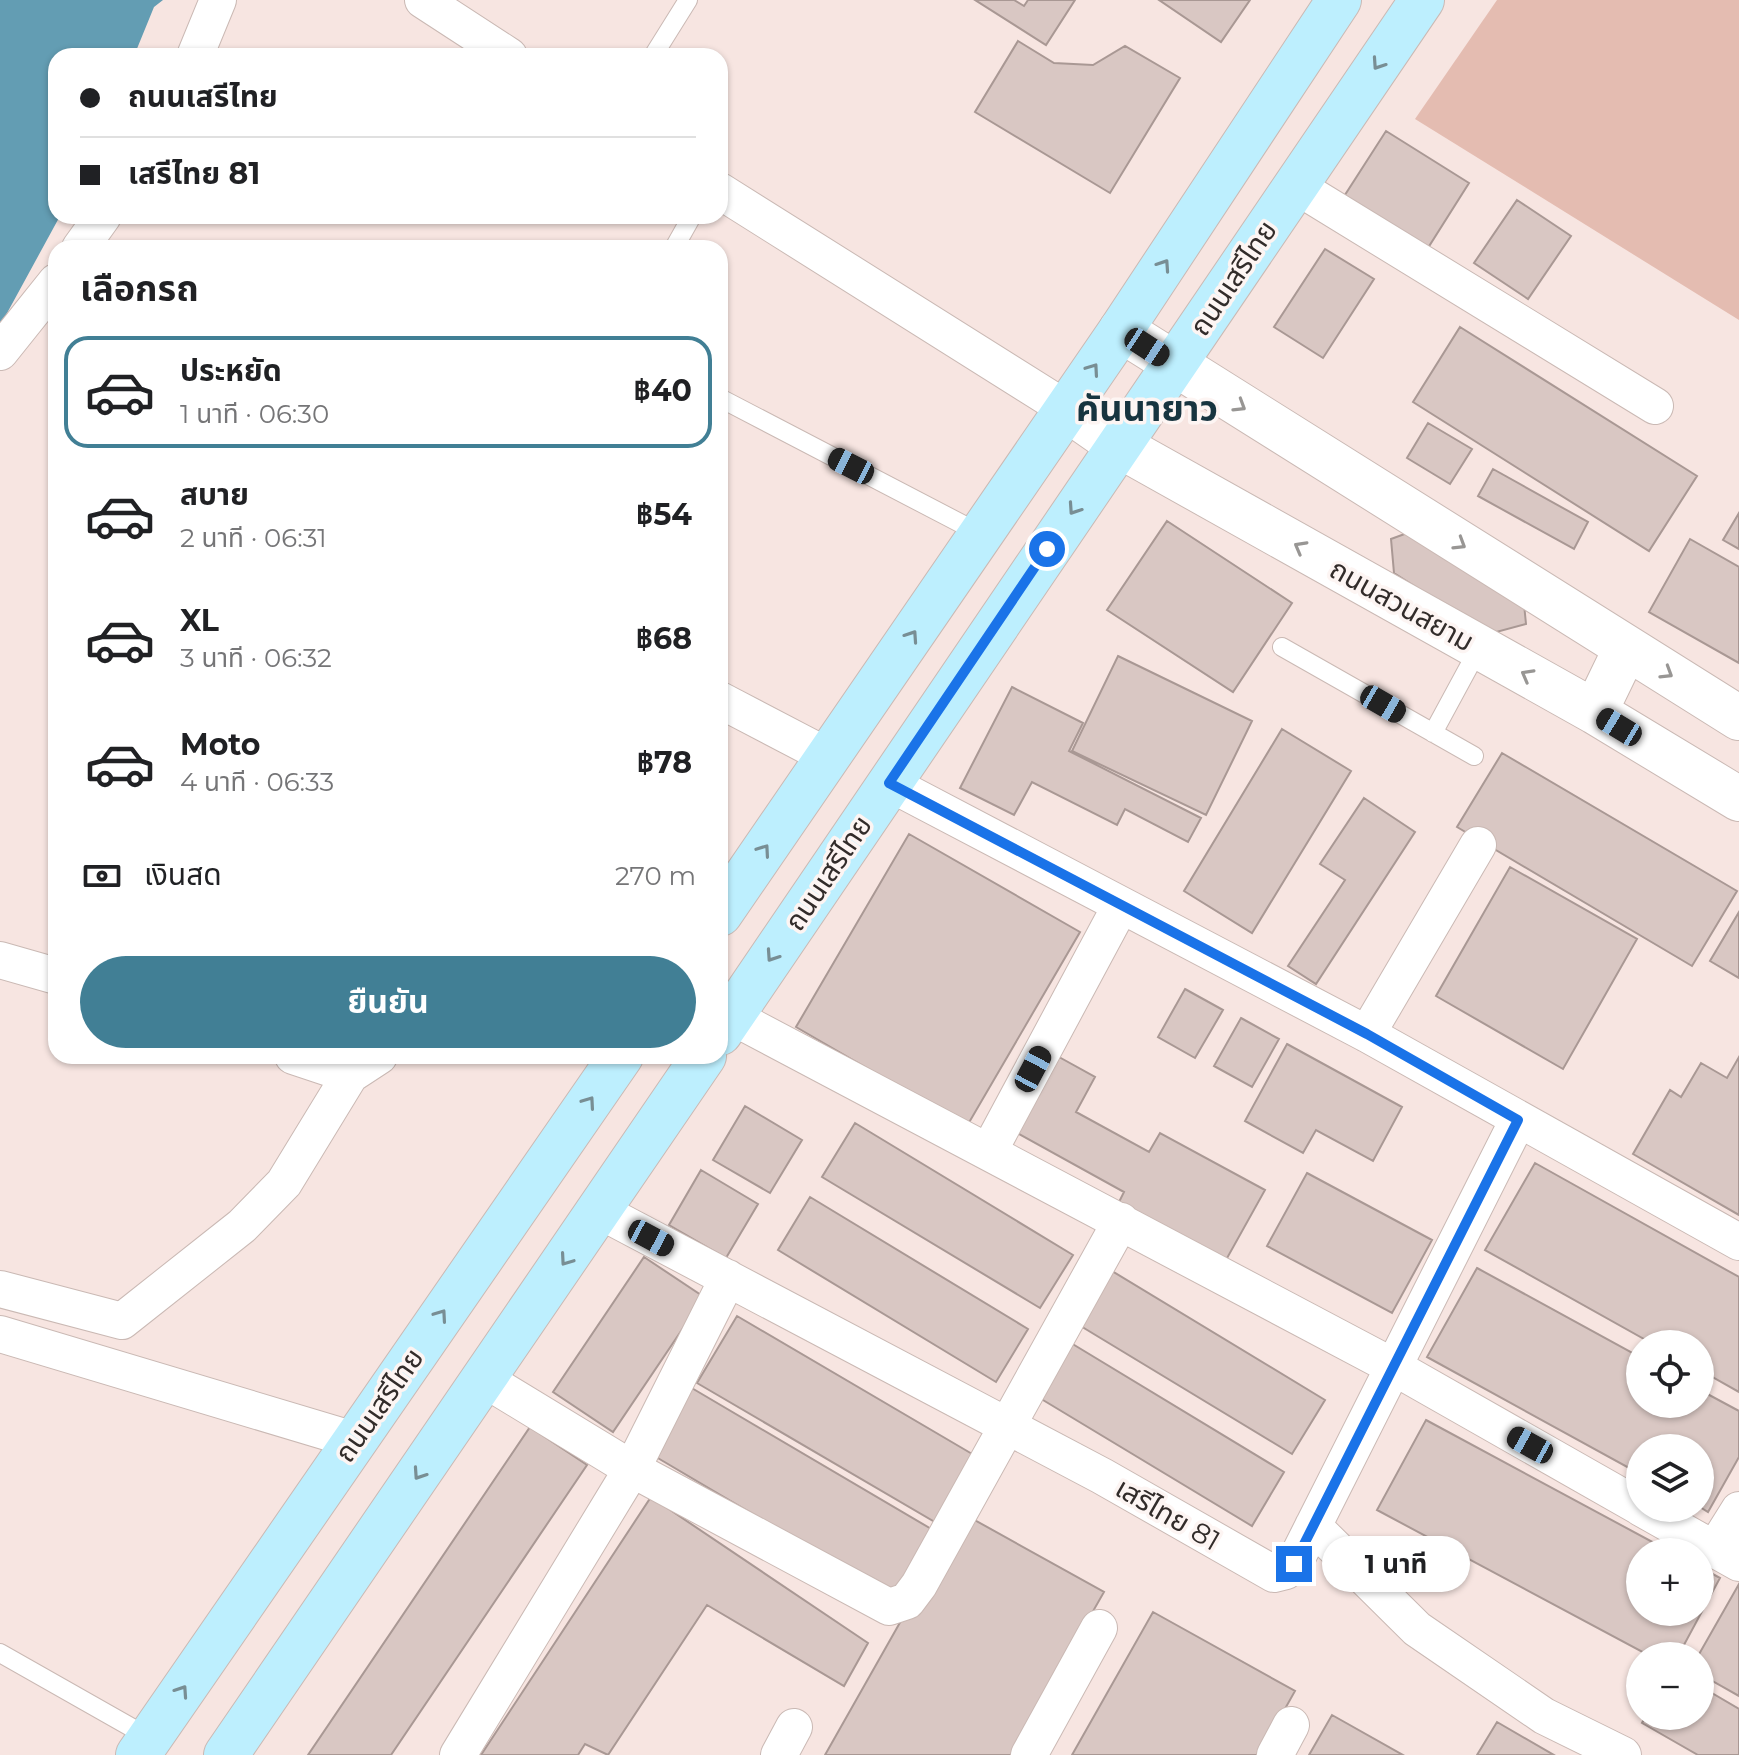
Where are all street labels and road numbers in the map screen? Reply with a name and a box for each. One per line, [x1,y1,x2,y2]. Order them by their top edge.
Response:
street label: ถนนเสรีไทย [1182,214,1284,342]
street label: ถนนสวนสยาม [1324,552,1480,658]
street label: ถนนเสรีไทย [777,809,879,937]
street label: ถนนเสรีไทย [327,1342,431,1468]
street label: เสรีไทย 81 [1110,1470,1226,1558]

